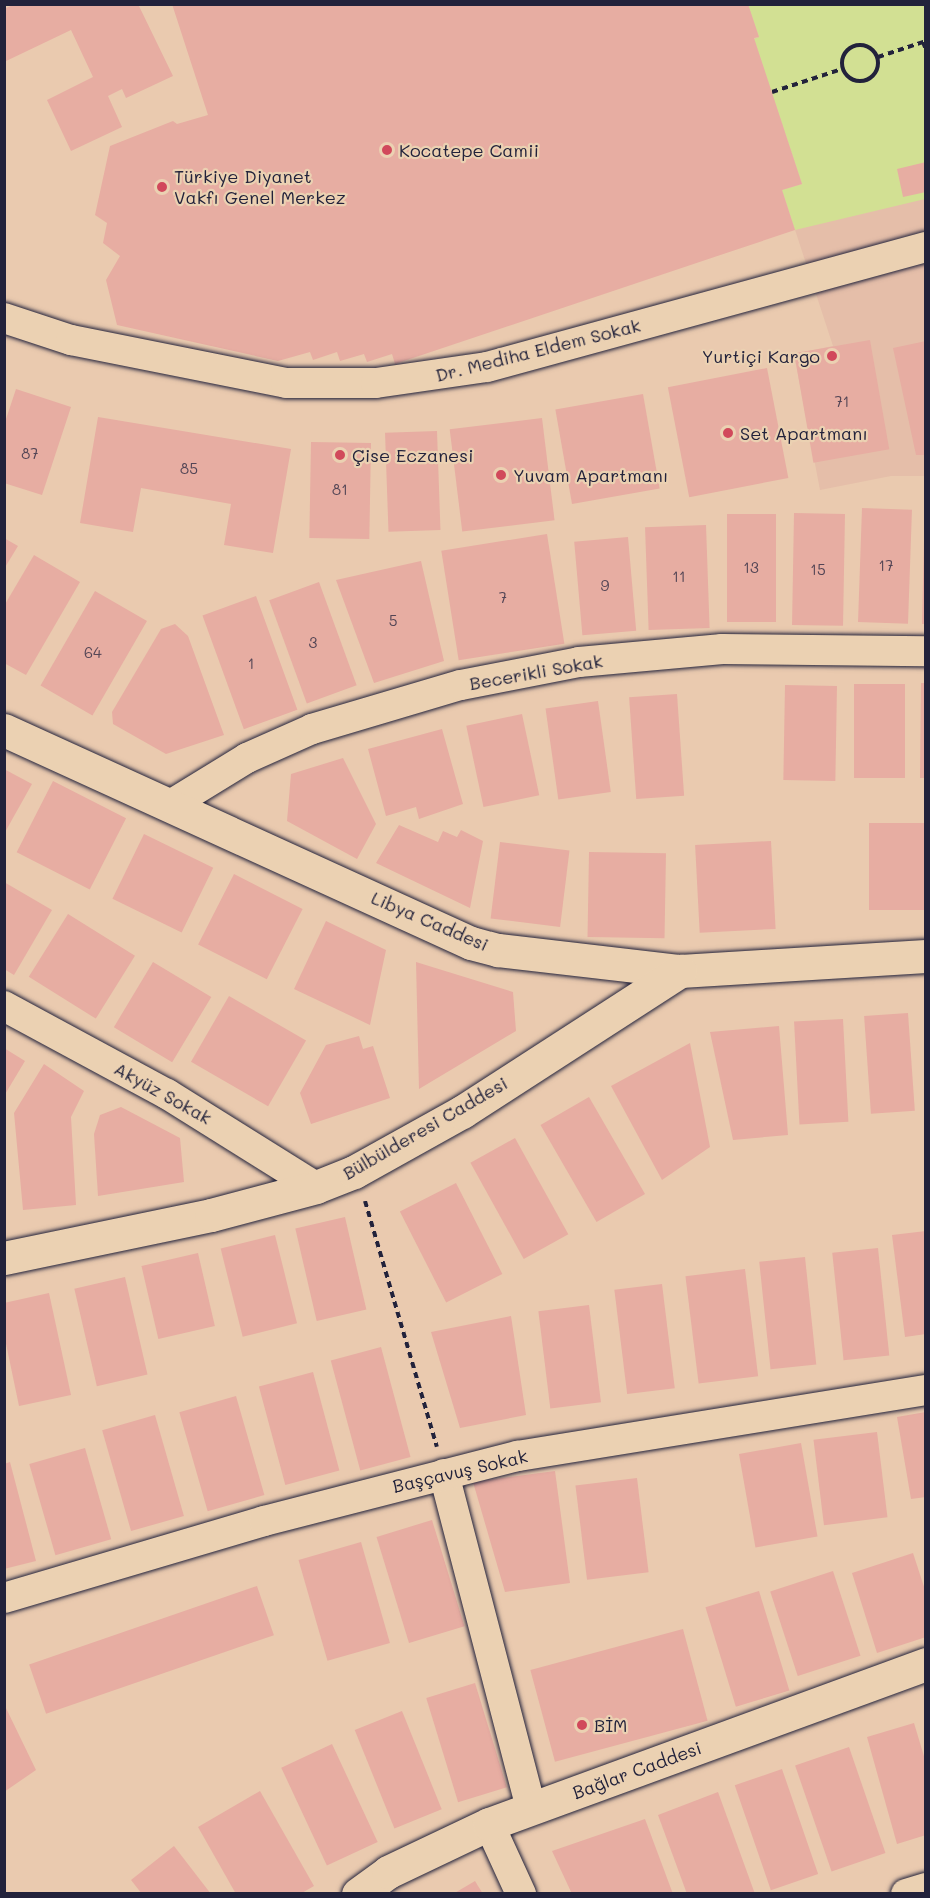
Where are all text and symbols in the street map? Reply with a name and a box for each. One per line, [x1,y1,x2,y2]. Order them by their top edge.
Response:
place label: Kocatepe Camii [399,139,539,161]
marker: Kocatepe Camii [380,143,394,157]
place label: Türkiye Diyanet Vakfı Genel Merkez [174,166,346,208]
marker: Türkiye Diyanet Vakfı Genel Merkez [155,180,169,194]
street label: Dr. Mediha Eldem Sokak [433,314,643,386]
place label: Yurtiçi Kargo [702,345,820,367]
marker: Yurtiçi Kargo [825,349,839,363]
house number: 71 [834,393,850,411]
place label: Set Apartmanı [740,422,868,444]
marker: Set Apartmanı [721,426,735,440]
place label: Çise Eczanesi [352,444,473,466]
house number: 87 [21,445,39,463]
marker: Çise Eczanesi [333,448,347,462]
house number: 85 [180,460,198,478]
place label: Yuvam Apartmanı [513,464,668,486]
marker: Yuvam Apartmanı [494,468,508,482]
house number: 81 [332,481,348,499]
house number: 17 [878,557,894,575]
house number: 13 [743,559,759,577]
house number: 15 [810,561,826,579]
house number: 11 [672,568,686,586]
house number: 9 [601,577,609,595]
house number: 7 [499,589,507,607]
house number: 5 [389,612,397,630]
house number: 3 [309,634,317,652]
house number: 64 [84,644,102,662]
street label: Becerikli Sokak [468,650,604,694]
house number: 1 [248,655,254,673]
street label: Libya Caddesi [368,887,492,955]
street label: Akyüz Sokak [110,1057,216,1129]
street label: Bülbülderesi Caddesi [339,1072,511,1184]
street label: Başçavuş Sokak [390,1445,530,1497]
place label: BİM [594,1714,627,1736]
marker: BİM [575,1718,589,1732]
street label: Bağlar Caddesi [570,1737,704,1803]

